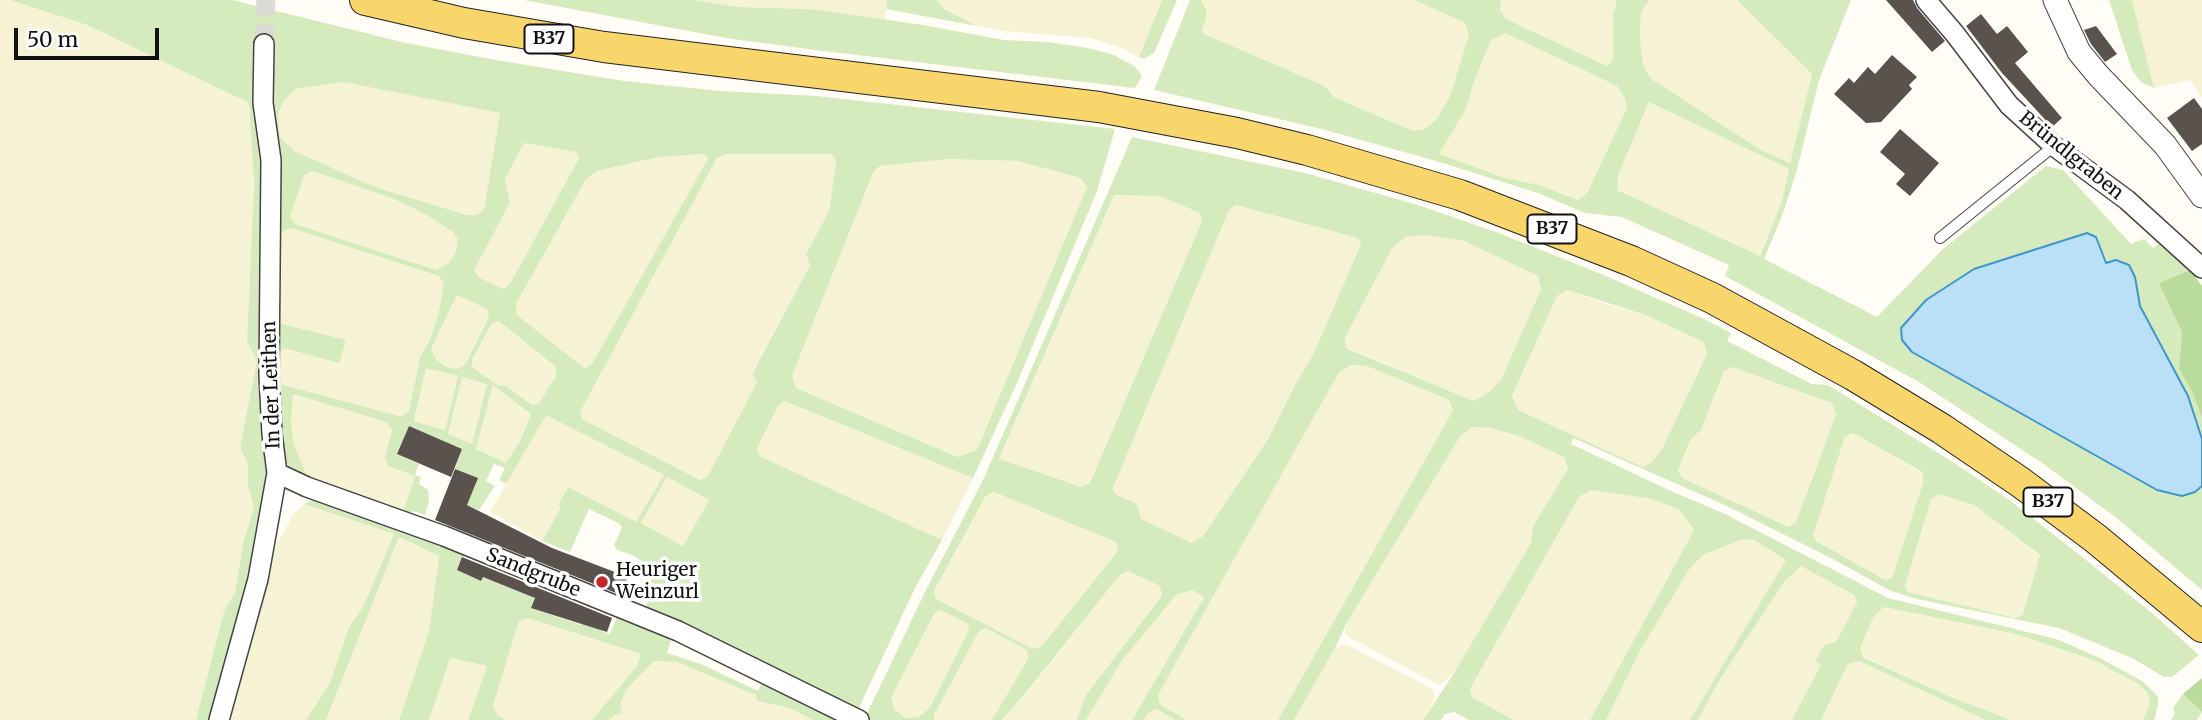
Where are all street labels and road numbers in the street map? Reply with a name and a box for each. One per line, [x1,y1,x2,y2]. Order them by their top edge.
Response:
road number: B37 [524,24,574,54]
street label: Bründlgraben [2014,107,2128,205]
road number: B37 [1528,214,1576,244]
street label: In der Leithen [258,320,286,450]
road number: B37 [2024,488,2072,516]
street label: Sandgrube [483,544,583,602]

